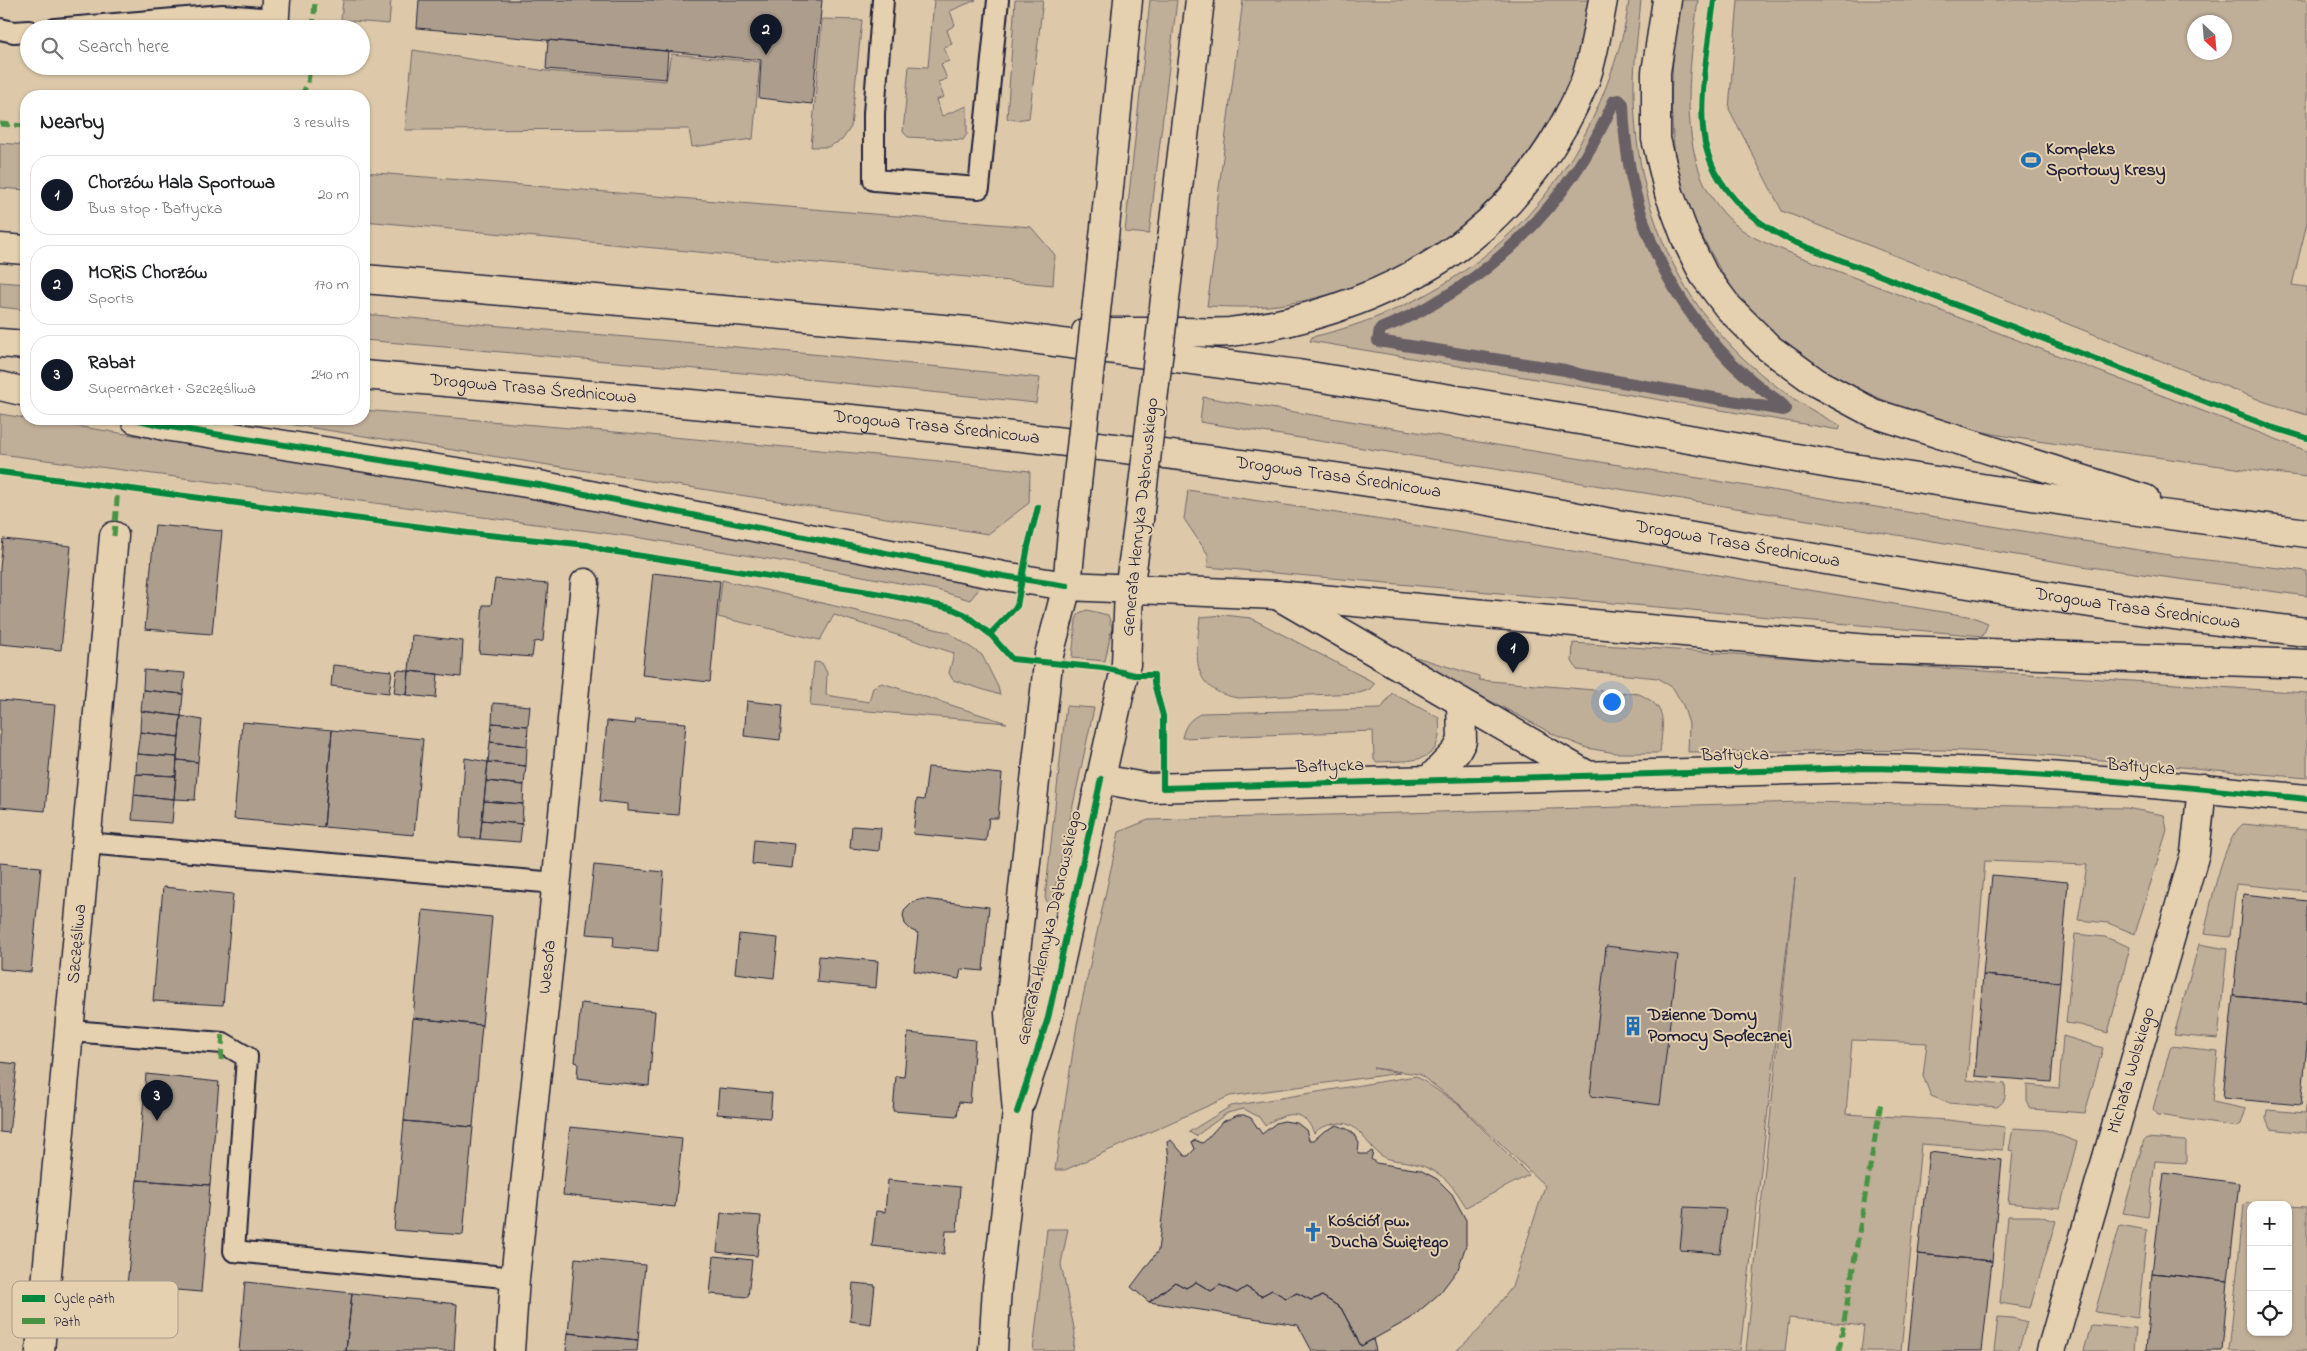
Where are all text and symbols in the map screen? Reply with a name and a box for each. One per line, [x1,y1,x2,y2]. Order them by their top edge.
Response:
pin: 2 [750,14,782,55]
north arrow [2187,15,2232,60]
search box [20,20,370,75]
icon: search [38,34,66,62]
text: Search here [78,34,169,61]
text: Nearby [40,108,104,138]
text: 3 results [294,111,350,135]
place label: Kompleks Sportowy Kresy [2046,137,2166,185]
sports icon: Kompleks Sportowy Kresy [2020,149,2042,171]
text: Chorzów Hala Sportowa [88,170,275,197]
text: 1 [54,183,60,207]
text: 20 m [318,183,349,207]
text: Bus stop · Bałtycka [88,197,223,221]
text: MORiS Chorzów [88,260,207,287]
text: 2 [53,273,61,297]
text: 170 m [314,273,349,297]
text: Sports [88,287,134,311]
text: Rabat [88,350,135,377]
text: 3 [54,363,60,387]
text: 240 m [311,363,349,387]
street label: Drogowa Trasa Średnicowa [428,368,638,412]
text: Supermarket · Szczęśliwa [88,377,256,401]
street label: Generała Henryka Dąbrowskiego [1116,396,1167,638]
street label: Drogowa Trasa Średnicowa [831,404,1041,452]
street label: Drogowa Trasa Średnicowa [1233,450,1443,506]
street label: Drogowa Trasa Średnicowa [1633,514,1842,575]
street label: Drogowa Trasa Średnicowa [2032,582,2242,637]
pin: 1 [1497,632,1529,673]
your location [1599,689,1625,715]
street label: Bałtycka [1700,742,1769,770]
street label: Bałtycka [1295,753,1364,781]
street label: Bałtycka [2105,753,2176,783]
street label: Generała Henryka Dąbrowskiego [1010,808,1091,1048]
street label: Szczęśliwa [61,903,94,985]
street label: Wesoła [533,939,564,995]
place label: Dzienne Domy Pomocy Społecznej [1647,1003,1792,1051]
street label: Michała Wolskiego [2101,1004,2163,1137]
building icon: Dzienne Domy Pomocy Społecznej [1622,1015,1644,1037]
pin: 3 [141,1080,173,1121]
map controls [2247,1201,2292,1336]
button: + [2247,1201,2292,1246]
place label: Kościół pw. Ducha Świętego [1327,1209,1448,1257]
church icon: Kościół pw. Ducha Świętego [1302,1221,1324,1243]
button: − [2247,1246,2292,1291]
legend [12,1281,178,1338]
text: Cycle path [54,1289,115,1311]
button: locate [2247,1291,2292,1336]
text: Path [54,1312,80,1333]

